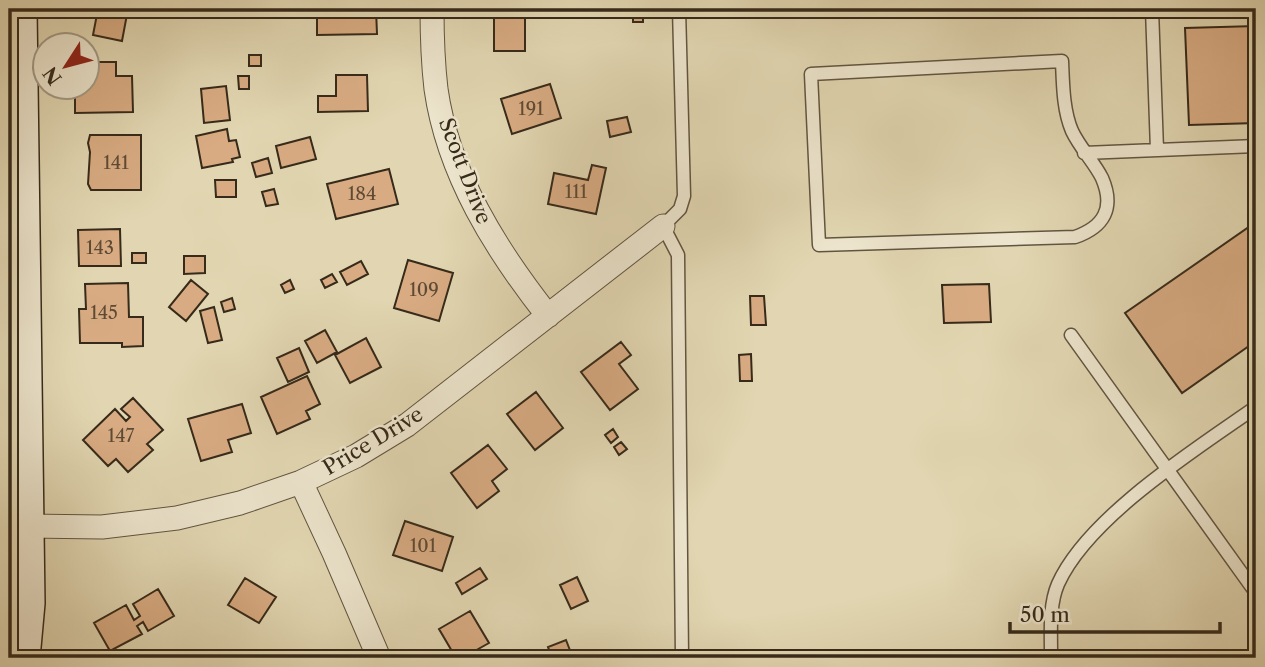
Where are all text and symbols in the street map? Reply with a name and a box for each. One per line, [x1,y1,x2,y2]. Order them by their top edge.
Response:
north arrow [32,32,102,102]
text: N [38,62,67,89]
house number: 191 [518,98,544,120]
street label: Scott Drive [434,114,497,227]
house number: 141 [103,152,129,174]
house number: 111 [565,181,588,203]
house number: 184 [348,183,376,205]
house number: 143 [86,237,114,259]
house number: 109 [409,279,439,301]
house number: 145 [90,302,118,324]
street label: Price Drive [318,401,427,480]
house number: 147 [108,425,135,447]
house number: 101 [410,535,437,557]
scale bar [1010,590,1220,634]
text: 50 m [1020,602,1070,627]

